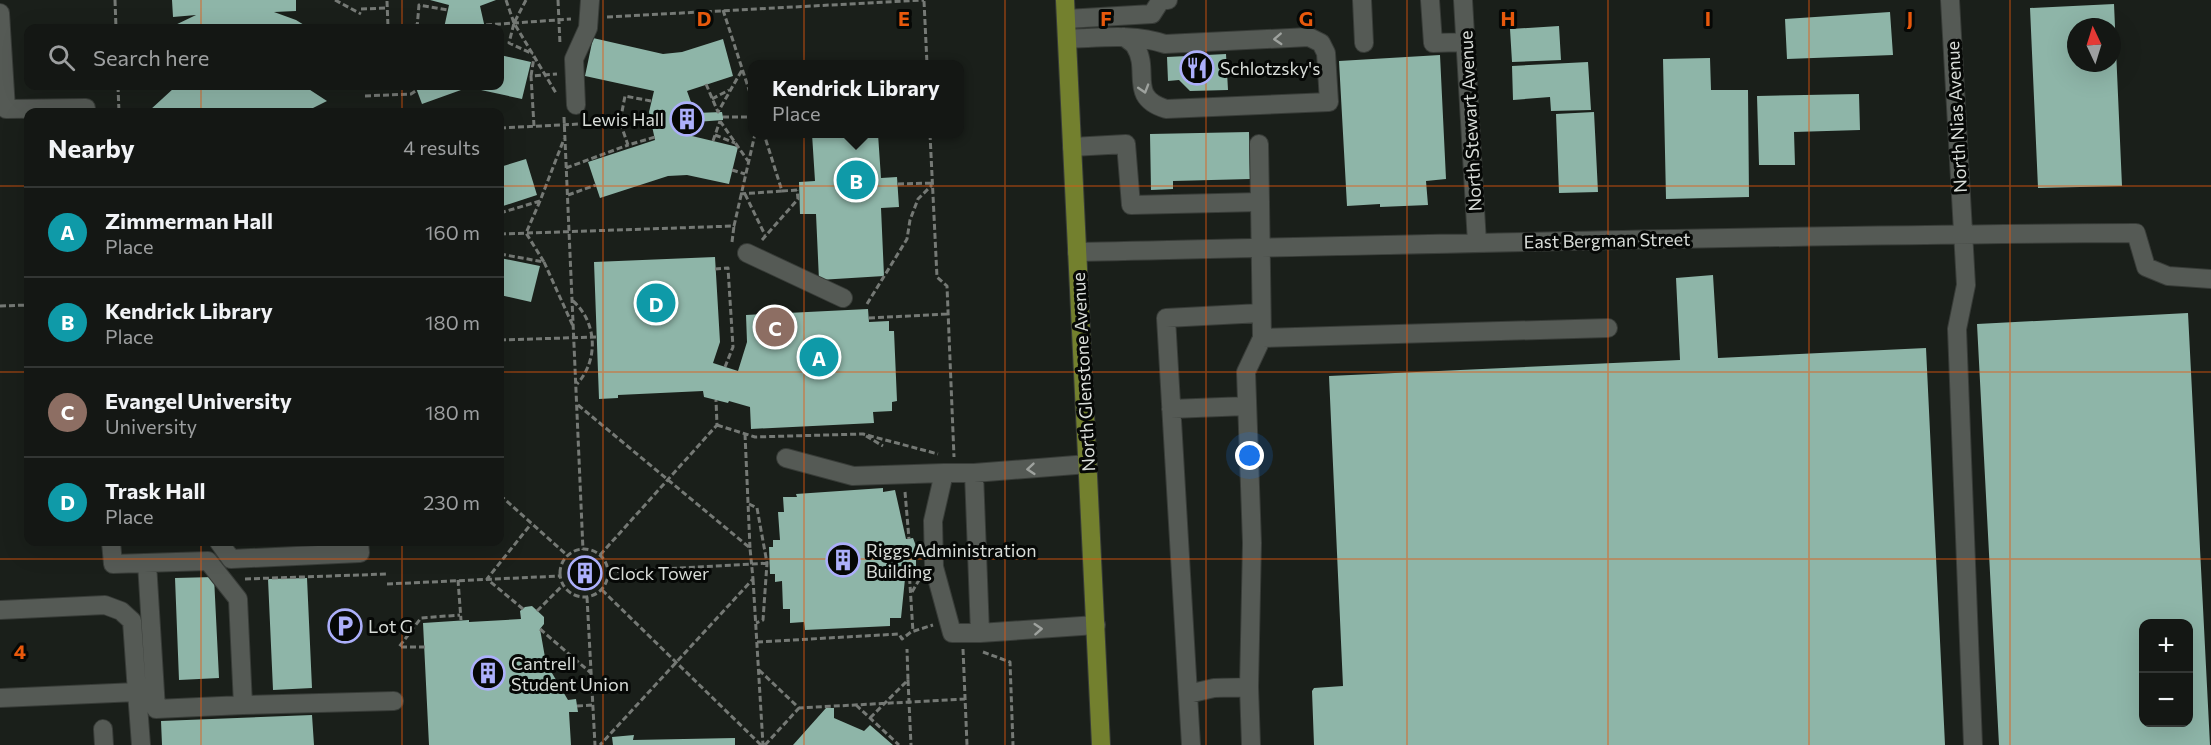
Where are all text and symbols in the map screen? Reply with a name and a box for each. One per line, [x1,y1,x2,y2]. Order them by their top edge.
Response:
text: D [697,6,711,30]
text: E [898,6,910,30]
text: F [1100,6,1112,30]
text: G [1299,6,1313,30]
text: H [1501,6,1516,30]
text: I [1705,6,1711,30]
text: J [1907,6,1913,30]
north arrow [2067,18,2121,72]
search box [24,24,504,90]
street label: North Stewart Avenue [1454,30,1486,212]
one-way arrow [1274,32,1283,45]
icon: search [45,41,78,74]
street label: North Nias Avenue [1941,41,1971,193]
text: Search here [93,44,209,71]
restaurant icon: Schlotzsky's [1179,50,1215,86]
place label: Schlotzsky's [1220,57,1320,79]
popup [748,60,964,138]
text: Kendrick Library [772,74,940,101]
one-way arrow [1137,83,1149,93]
building icon: Lewis Hall [669,101,705,137]
text: Place [772,101,821,125]
place label: Lewis Hall [582,108,664,130]
text: Nearby [48,132,135,163]
text: 4 results [403,135,480,159]
pin: B [836,158,876,202]
text: Zimmerman Hall [105,207,273,234]
text: A [60,220,75,244]
text: 160 m [425,220,480,244]
street label: East Bergman Street [1523,228,1691,252]
text: Place [105,234,154,258]
street label: North Glenstone Avenue [1067,272,1099,472]
pin: D [636,280,676,326]
text: Kendrick Library [105,297,273,324]
pin: C [756,304,794,350]
text: B [61,310,74,334]
text: 180 m [425,310,480,334]
text: Place [105,324,154,348]
pin: A [800,334,838,380]
text: Evangel University [105,387,292,414]
text: C [61,400,74,424]
text: 180 m [425,400,480,424]
text: University [105,414,197,438]
your location [1235,441,1264,470]
one-way arrow [1026,462,1035,475]
text: Trask Hall [105,477,205,504]
text: D [60,490,75,514]
text: 230 m [423,490,480,514]
text: Place [105,504,154,528]
place label: Riggs Administration Building [866,539,1037,582]
building icon: Riggs Administration Building [825,542,861,578]
building icon: Clock Tower [567,555,603,591]
place label: Clock Tower [608,562,709,584]
parking icon: Lot G [327,608,363,644]
place label: Lot G [368,615,413,637]
map controls [2139,619,2193,727]
button: + [2139,619,2193,673]
one-way arrow [1033,623,1043,636]
text: 4 [14,639,26,663]
place label: Cantrell Student Union [511,652,629,695]
building icon: Cantrell Student Union [470,655,506,691]
button: − [2139,673,2193,727]

